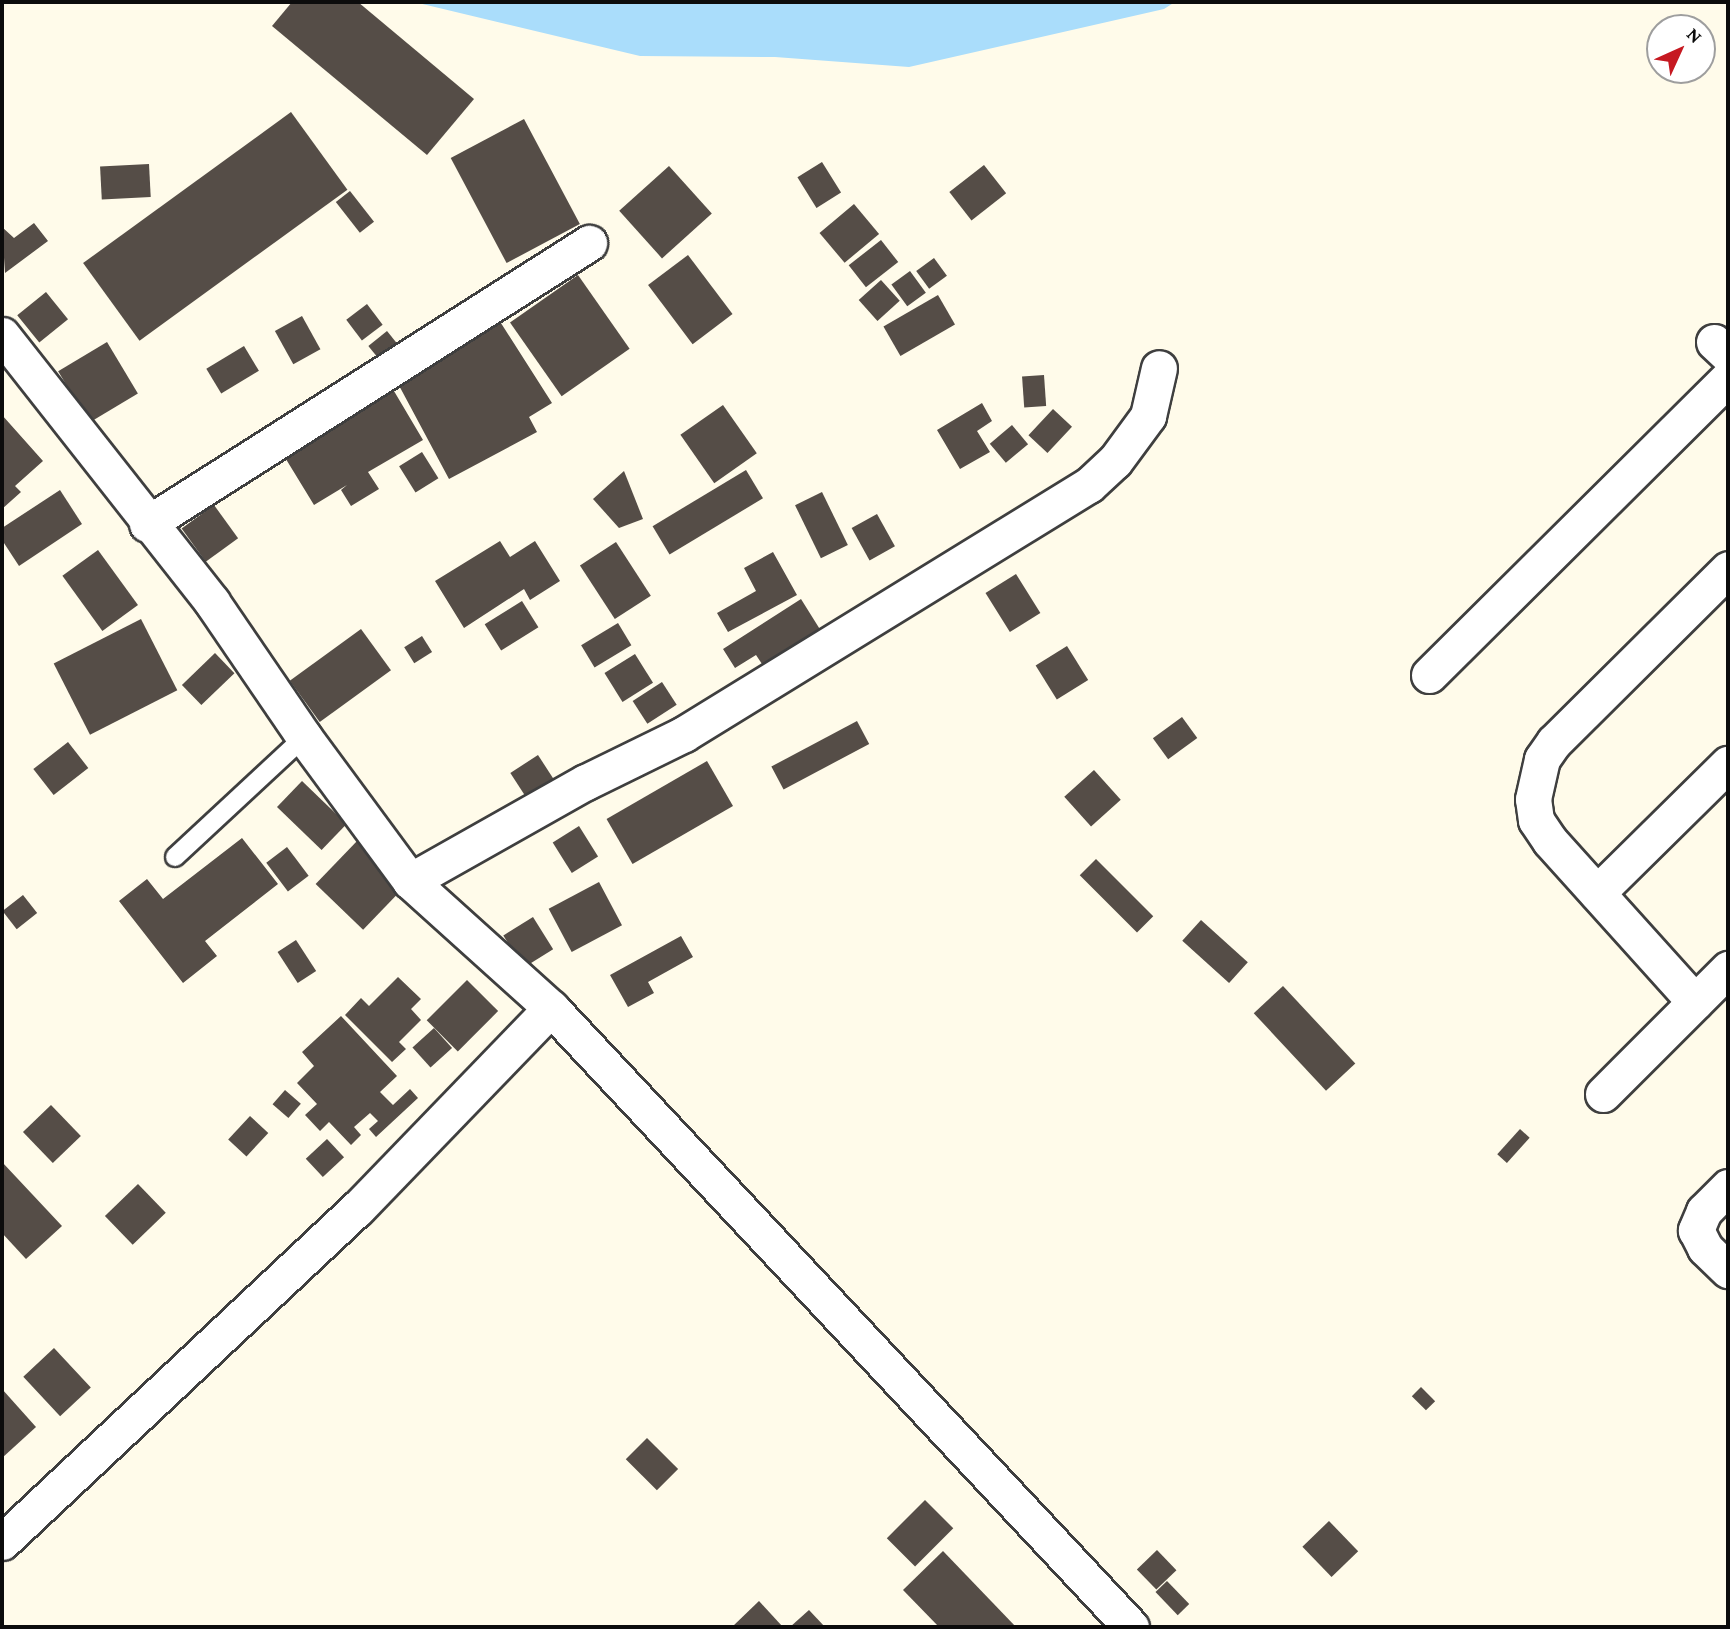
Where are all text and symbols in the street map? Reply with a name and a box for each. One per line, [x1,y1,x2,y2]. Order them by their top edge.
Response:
north arrow [1646,14,1716,84]
text: N [1683,23,1707,47]

